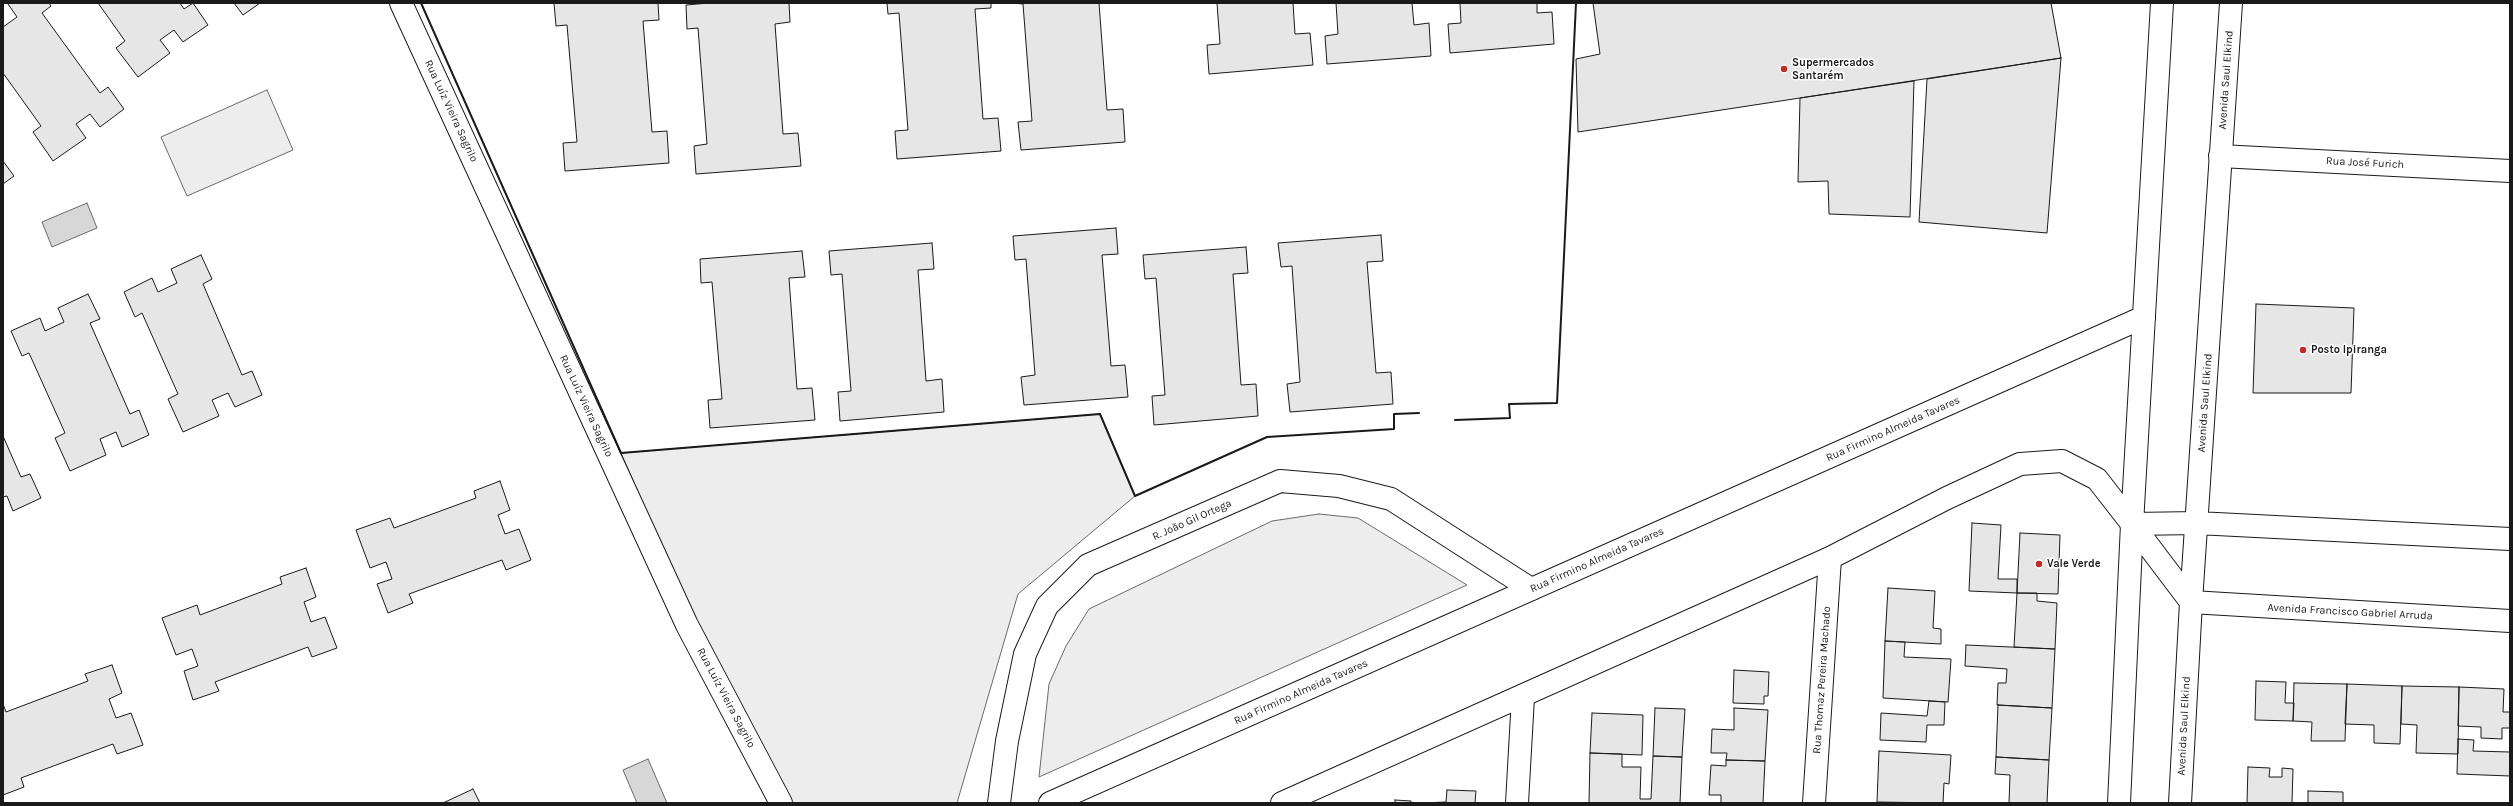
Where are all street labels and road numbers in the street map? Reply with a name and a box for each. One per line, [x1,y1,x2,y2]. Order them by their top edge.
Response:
street label: Avenida Saul Elkind [2216,30,2236,130]
street label: Rua Luíz Vieira Sagrilo [422,58,480,164]
street label: Rua José Furich [2326,154,2404,172]
street label: Rua Luíz Vieira Sagrilo [557,353,615,459]
street label: Avenida Saul Elkind [2195,353,2215,453]
street label: Rua Firmino Almeida Tavares [1824,393,1962,465]
street label: R. João Gil Ortega [1150,497,1234,543]
street label: Rua Firmino Almeida Tavares [1528,524,1666,596]
street label: Avenida Francisco Gabriel Arruda [2267,601,2433,623]
street label: Rua Thomaz Pereira Machado [1810,606,1834,754]
street label: Rua Luíz Vieira Sagrilo [694,646,758,750]
street label: Rua Firmino Almeida Tavares [1232,656,1370,728]
street label: Avenida Saul Elkind [2175,676,2193,776]

